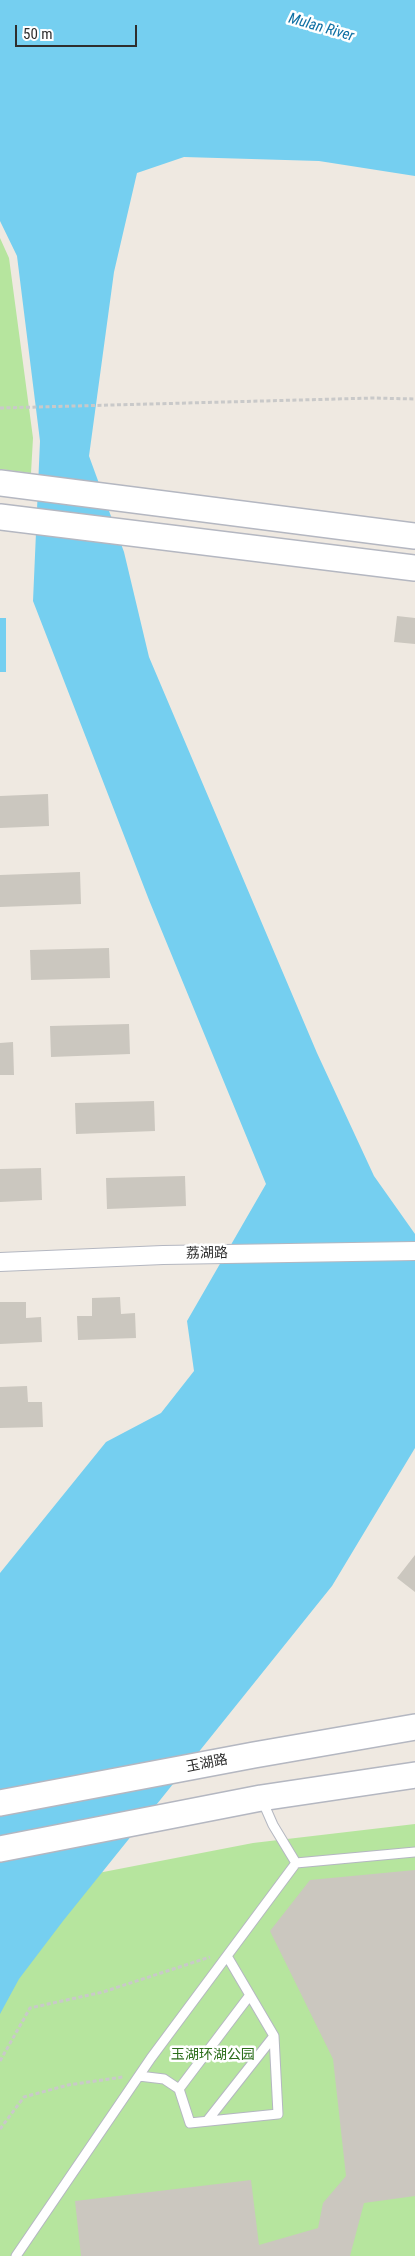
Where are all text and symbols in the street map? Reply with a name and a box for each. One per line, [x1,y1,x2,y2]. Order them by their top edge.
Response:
water label: Mulan River [286,10,356,46]
scale bar [18,15,140,47]
text: 50 m [23,25,53,43]
street label: 荔湖路 [186,1245,228,1263]
street label: 玉湖路 [185,1752,229,1776]
park label: 玉湖环湖公园 [171,2047,255,2063]

